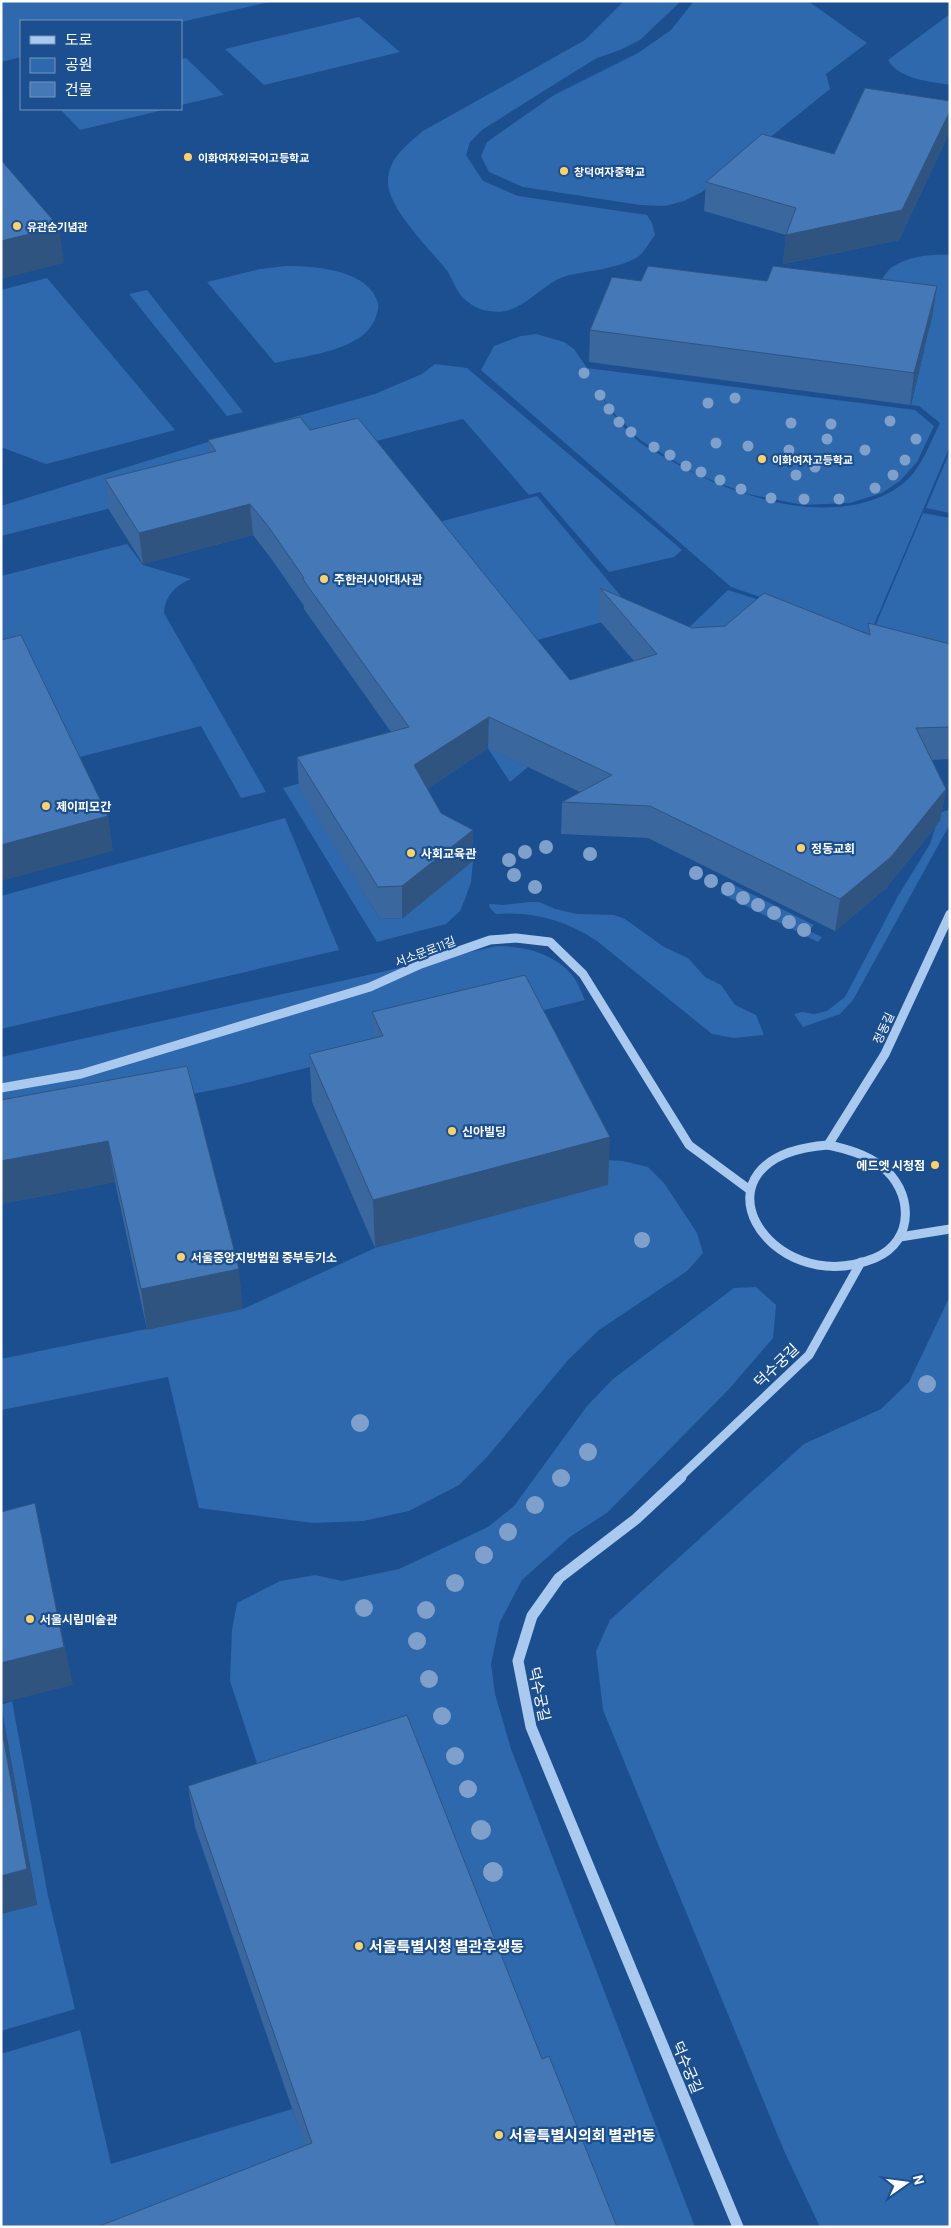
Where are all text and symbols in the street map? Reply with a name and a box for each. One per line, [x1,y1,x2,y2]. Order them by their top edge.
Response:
legend [20,20,182,110]
text: 도로 [65,30,93,48]
text: 공원 [65,55,93,73]
text: 건물 [65,80,93,98]
marker: 이화여자외국어고등학교 [182,151,194,163]
place label: 이화여자외국어고등학교 [198,151,309,164]
marker: 창덕여자중학교 [558,165,570,177]
place label: 창덕여자중학교 [574,165,645,178]
marker: 유관순기념관 [11,220,23,232]
place label: 유관순기념관 [27,220,88,233]
marker: 이화여자고등학교 [756,453,768,465]
place label: 이화여자고등학교 [772,453,853,466]
place label: 주한러시아대사관 [334,572,422,586]
marker: 주한러시아대사관 [318,573,330,585]
place label: 제이피모간 [56,799,111,813]
marker: 제이피모간 [40,800,52,812]
place label: 정동교회 [811,841,855,855]
marker: 정동교회 [795,842,807,854]
place label: 사회교육관 [421,846,476,860]
marker: 사회교육관 [405,847,417,859]
street label: 서소문로11길 [393,933,457,969]
street label: 정동길 [870,1010,896,1046]
place label: 신아빌딩 [462,1124,506,1138]
marker: 신아빌딩 [446,1125,458,1137]
place label: 에드엣 시청점 [856,1158,925,1172]
marker: 에드엣 시청점 [929,1159,941,1171]
place label: 서울중앙지방법원 중부등기소 [191,1250,337,1264]
marker: 서울중앙지방법원 중부등기소 [175,1251,187,1263]
street label: 덕수궁길 [750,1339,802,1391]
place label: 서울시립미술관 [40,1612,117,1626]
marker: 서울시립미술관 [24,1613,36,1625]
street label: 덕수궁길 [525,1665,555,1723]
place label: 서울특별시청 별관후생동 [369,1937,524,1955]
marker: 서울특별시청 별관후생동 [353,1940,365,1952]
street label: 덕수궁길 [669,2038,707,2096]
place label: 서울특별시의회 별관1동 [509,2126,656,2144]
marker: 서울특별시의회 별관1동 [493,2129,505,2141]
north arrow [881,2158,931,2208]
text: N [910,2173,928,2186]

